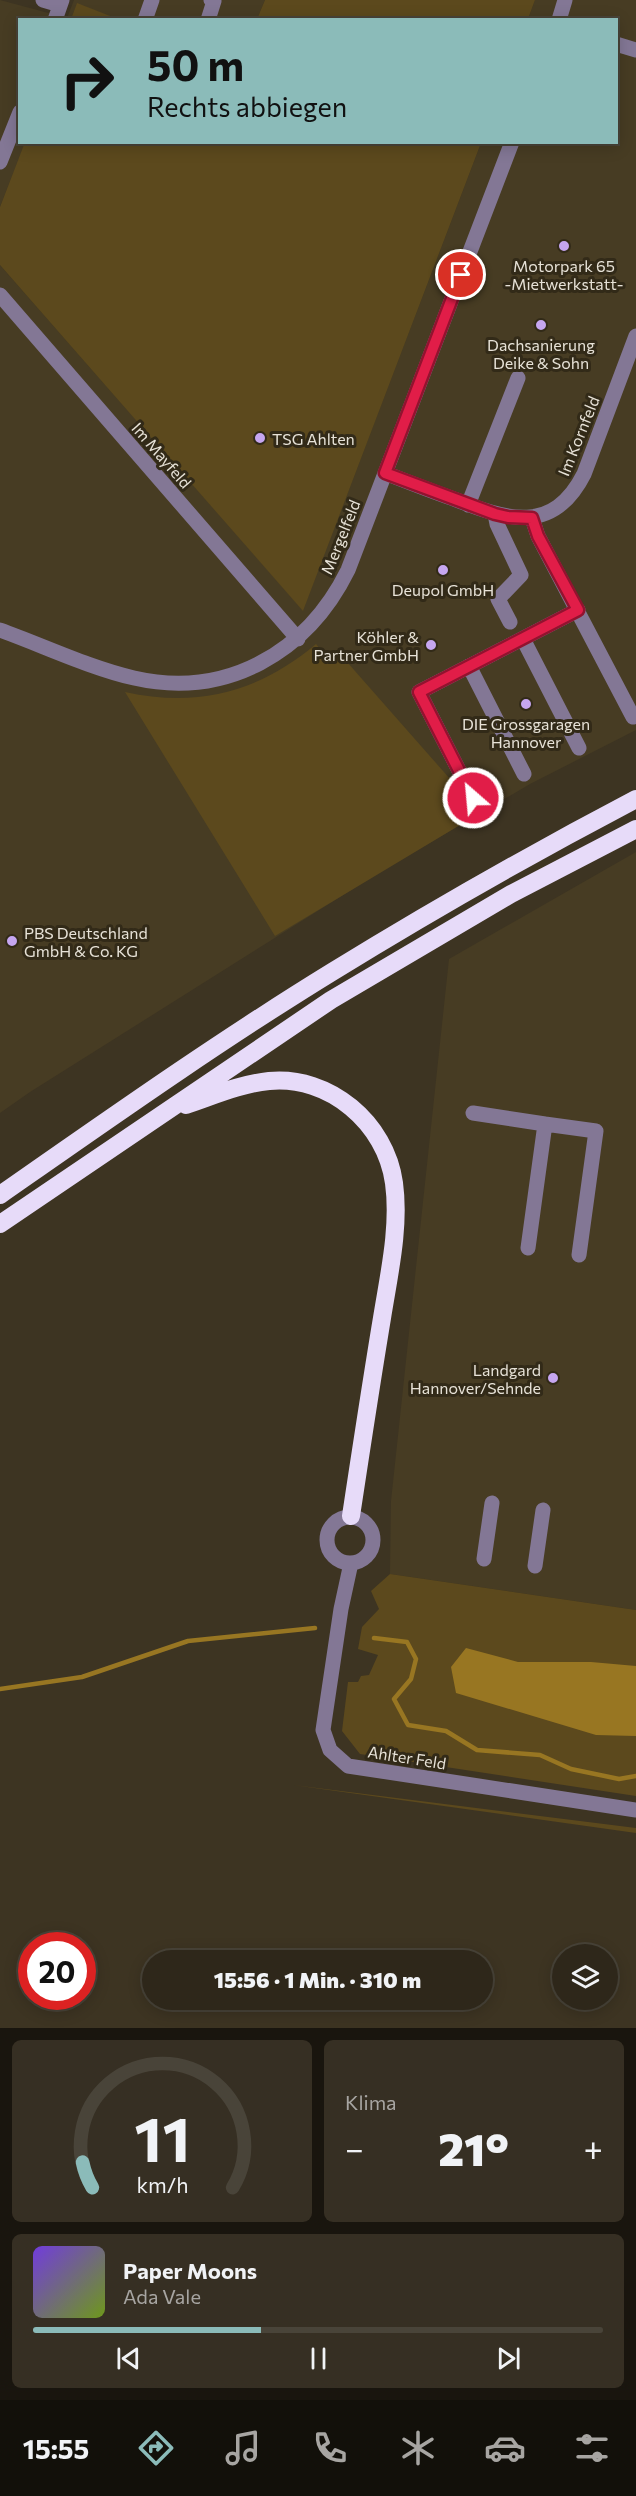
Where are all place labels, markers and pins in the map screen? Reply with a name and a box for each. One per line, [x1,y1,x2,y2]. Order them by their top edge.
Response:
marker: Motorpark 65 -Mietwerkstatt- [557,239,571,253]
pin [435,249,486,300]
place label: Motorpark 65 -Mietwerkstatt- [504,256,624,293]
marker: Dachsanierung Deike & Sohn [534,318,548,332]
place label: Dachsanierung Deike & Sohn [487,335,595,372]
place label: TSG Ahlten [272,429,355,448]
marker: TSG Ahlten [253,431,267,445]
marker: Deupol GmbH [436,563,450,577]
place label: Deupol GmbH [392,580,494,599]
place label: Köhler & Partner GmbH [313,627,419,664]
marker: Köhler & Partner GmbH [424,638,438,652]
marker: DIE Grossgaragen Hannover [519,697,533,711]
place label: DIE Grossgaragen Hannover [462,714,590,751]
place label: PBS Deutschland GmbH & Co. KG [24,923,148,960]
marker: PBS Deutschland GmbH & Co. KG [5,934,19,948]
place label: Landgard Hannover/Sehnde [410,1360,541,1397]
marker: Landgard Hannover/Sehnde [546,1371,560,1385]

